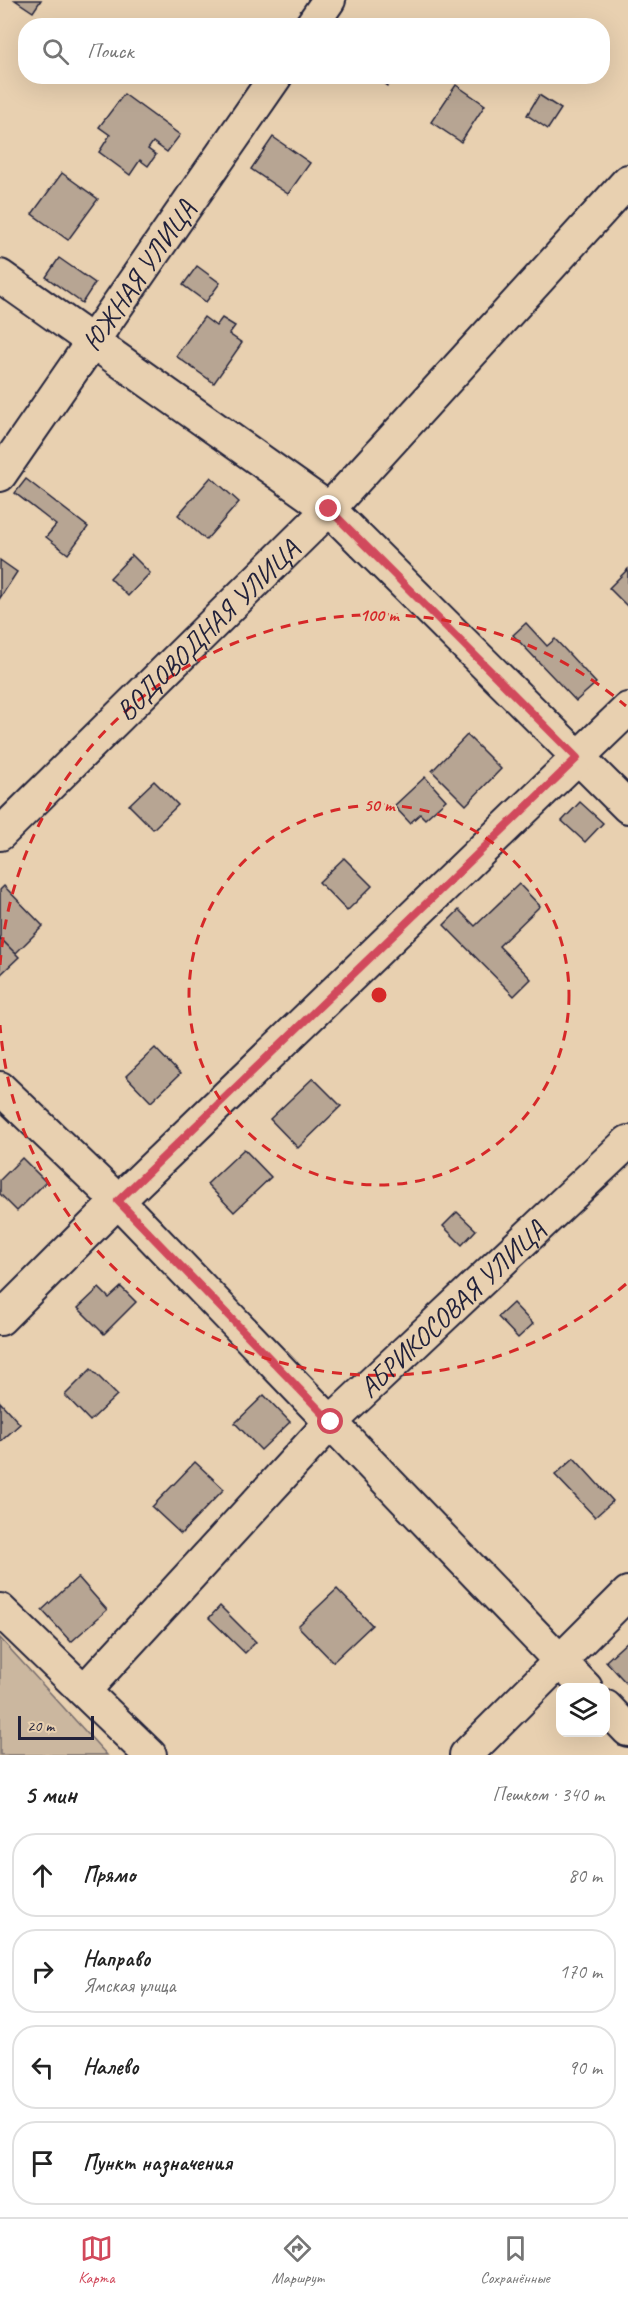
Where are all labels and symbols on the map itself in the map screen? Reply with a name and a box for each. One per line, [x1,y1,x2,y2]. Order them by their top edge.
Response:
street label: ЮЖНАЯ УЛИЦА [74,192,203,357]
route end [315,495,341,521]
street label: ВОДОВОДНАЯ УЛИЦА [108,531,307,728]
text: 100 m [360,604,400,626]
text: 50 m [364,794,396,816]
centre of rings [369,985,389,1005]
street label: АБРИКОСОВАЯ УЛИЦА [351,1211,553,1404]
route start [317,1408,343,1434]
scale bar [18,1713,94,1740]

